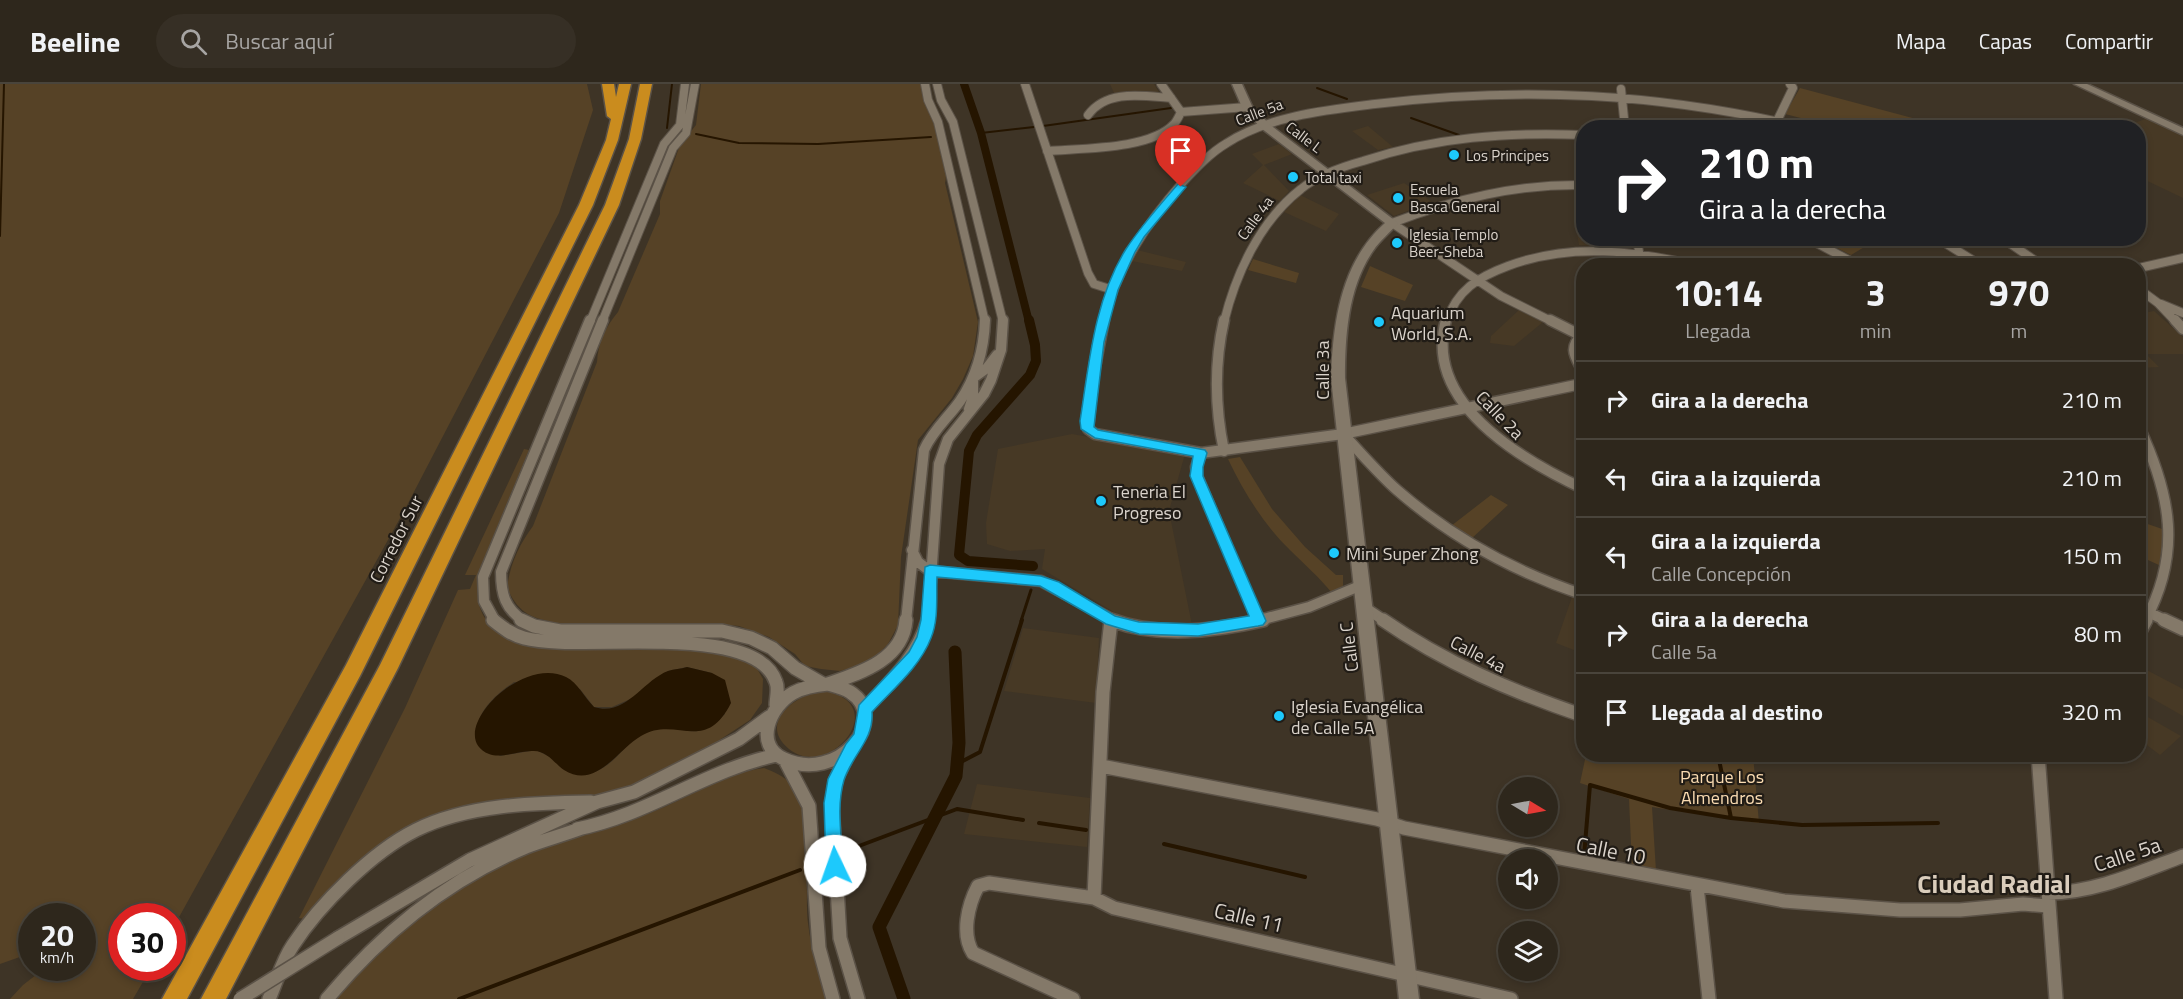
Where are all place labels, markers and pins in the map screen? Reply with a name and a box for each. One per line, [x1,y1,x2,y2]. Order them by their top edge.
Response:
pin [1155,125,1206,187]
place label: Los Principes [1466,144,1549,167]
marker: Los Principes [1447,148,1461,162]
place label: Total taxi [1305,166,1362,189]
marker: Total taxi [1286,170,1300,184]
place label: Escuela Basca General [1410,178,1500,218]
marker: Escuela Basca General [1391,191,1405,205]
place label: Iglesia Templo Beer-Sheba [1409,223,1498,263]
marker: Iglesia Templo Beer-Sheba [1390,236,1404,250]
place label: Aquarium World, S.A. [1391,299,1472,347]
marker: Aquarium World, S.A. [1372,315,1386,329]
place label: Teneria El Progreso [1113,478,1186,526]
marker: Teneria El Progreso [1094,494,1108,508]
place label: Mini Super Zhong [1346,540,1478,567]
marker: Mini Super Zhong [1327,546,1341,560]
place label: Iglesia Evangélica de Calle 5A [1291,693,1423,741]
marker: Iglesia Evangélica de Calle 5A [1272,709,1286,723]

